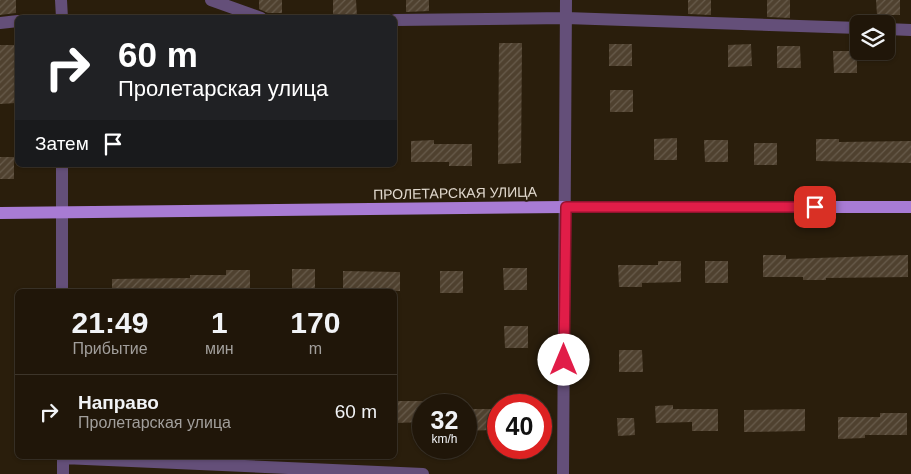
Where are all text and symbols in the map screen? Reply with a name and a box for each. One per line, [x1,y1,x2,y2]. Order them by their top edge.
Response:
map controls [850,15,895,60]
button: layers [850,15,895,60]
icon: right [35,35,100,100]
text: 60 m [118,35,198,74]
text: Пролетарская улица [118,76,328,101]
icon: arrive [99,130,127,158]
text: Затем [35,133,89,154]
street label: ПРОЛЕТАРСКАЯ УЛИЦА [373,184,538,202]
pin [794,186,836,228]
icon: arrive [801,193,829,221]
text: 21:49 [72,306,148,339]
text: 1 [211,306,228,339]
text: 170 [290,306,340,339]
position arrow [537,333,589,385]
text: Прибытие [72,340,148,357]
text: мин [205,340,234,357]
text: m [309,340,322,357]
text: Направо [78,392,159,413]
speed limit sign: 40 [487,394,552,459]
icon: right [35,398,63,426]
text: 60 m [335,401,377,422]
text: 32 [431,406,458,434]
text: Пролетарская улица [78,414,231,431]
text: km/h [431,432,458,446]

